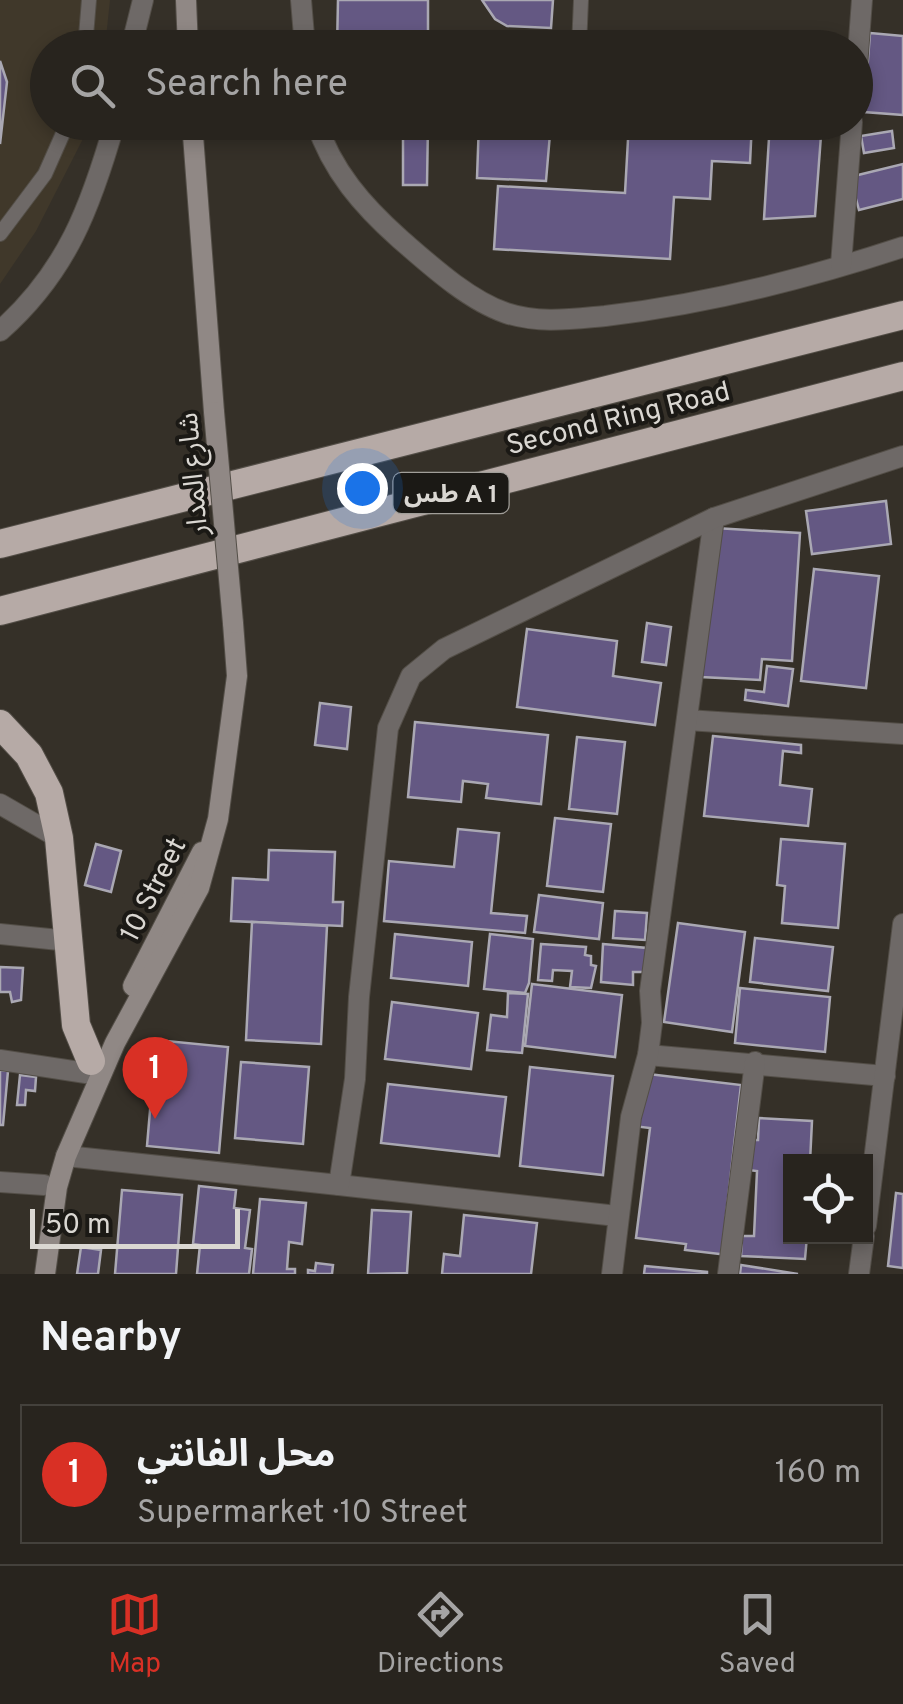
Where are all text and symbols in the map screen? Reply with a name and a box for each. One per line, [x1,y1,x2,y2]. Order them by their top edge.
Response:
search box [30,30,873,140]
icon: search [65,58,120,113]
text: Search here [145,61,348,110]
street label: Second Ring Road [503,375,734,465]
street label: شارع المدار [172,411,218,538]
your location [337,463,388,514]
road number: طس A 1 [394,473,508,513]
street label: 10 Street [113,832,196,948]
pin: 1 [122,1036,188,1119]
map controls [783,1154,873,1244]
button: locate [783,1154,873,1244]
scale bar [30,1204,240,1248]
text: 50 m [45,1208,111,1244]
text: Nearby [40,1313,182,1366]
text: محل الفانتي [137,1432,335,1481]
text: 1 [68,1454,81,1494]
text: 160 m [775,1454,861,1494]
text: Supermarket · 10 Street [137,1494,468,1534]
tab: Map [107,1587,162,1683]
tab: Directions [377,1587,504,1683]
tab: Saved [719,1587,796,1683]

